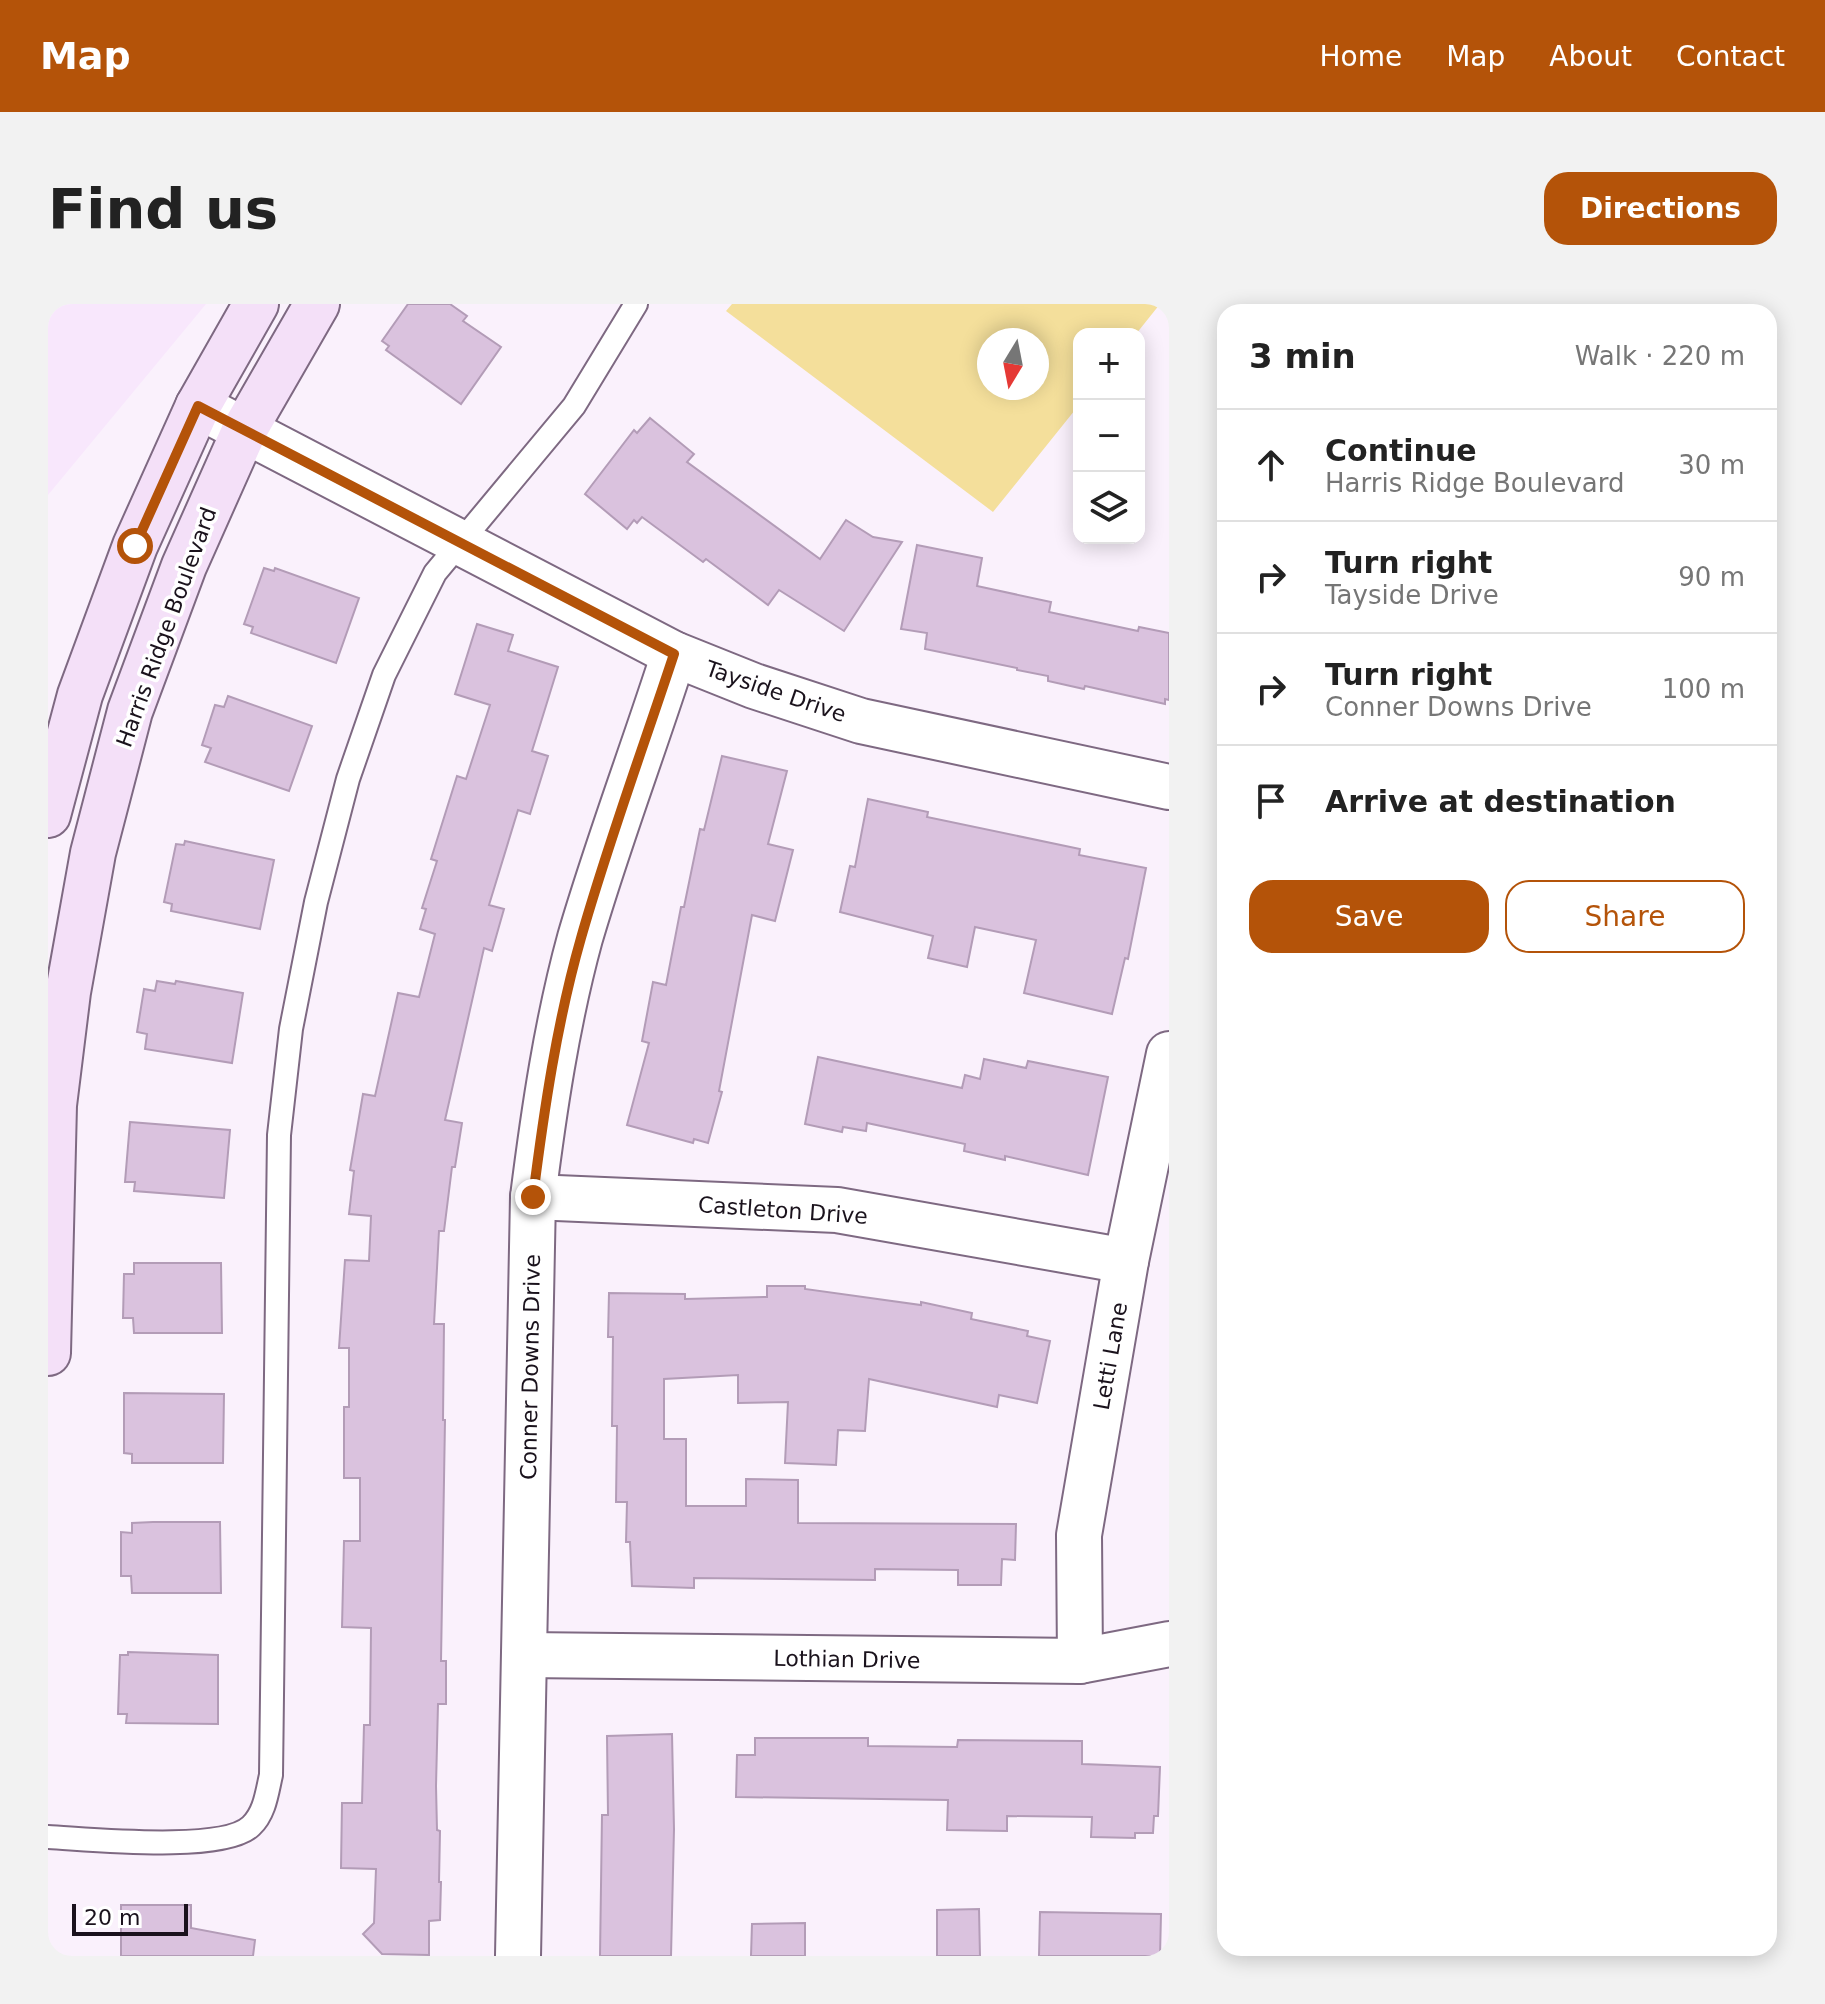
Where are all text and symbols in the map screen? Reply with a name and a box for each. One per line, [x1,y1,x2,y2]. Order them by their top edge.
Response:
text: Map [40,34,131,78]
text: Home [1319,40,1402,73]
text: Map [1446,40,1505,73]
text: About [1549,40,1632,73]
text: Contact [1676,40,1785,73]
button: Directions [1544,172,1777,245]
text: Find us [48,176,278,241]
north arrow [977,328,1049,400]
map controls [1073,328,1145,544]
button: + [1073,328,1145,400]
text: 3 min [1249,336,1356,376]
text: Walk · 220 m [1575,341,1745,371]
button: − [1073,400,1145,472]
text: Continue [1325,433,1477,468]
icon: ahead [1249,443,1293,487]
text: 30 m [1678,450,1745,480]
text: Harris Ridge Boulevard [1325,468,1625,498]
button: layers [1073,472,1145,544]
street label: Harris Ridge Boulevard [111,504,222,751]
route start [117,528,153,564]
text: Turn right [1325,545,1492,580]
icon: right [1249,555,1293,599]
text: 90 m [1678,562,1745,592]
text: Tayside Drive [1325,580,1499,610]
street label: Tayside Drive [701,655,849,727]
text: Turn right [1325,657,1492,692]
icon: right [1249,667,1293,711]
text: 100 m [1662,674,1745,704]
text: Conner Downs Drive [1325,692,1592,722]
icon: arrive [1249,779,1293,823]
text: Arrive at destination [1325,784,1676,819]
button: Save [1249,880,1489,953]
button: Share [1505,880,1745,953]
route end [515,1179,551,1215]
street label: Castleton Drive [697,1192,869,1229]
street label: Conner Downs Drive [516,1254,545,1480]
street label: Letti Lane [1089,1300,1132,1412]
street label: Lothian Drive [773,1646,921,1673]
scale bar [72,1900,188,1936]
text: 20 m [84,1905,140,1930]

